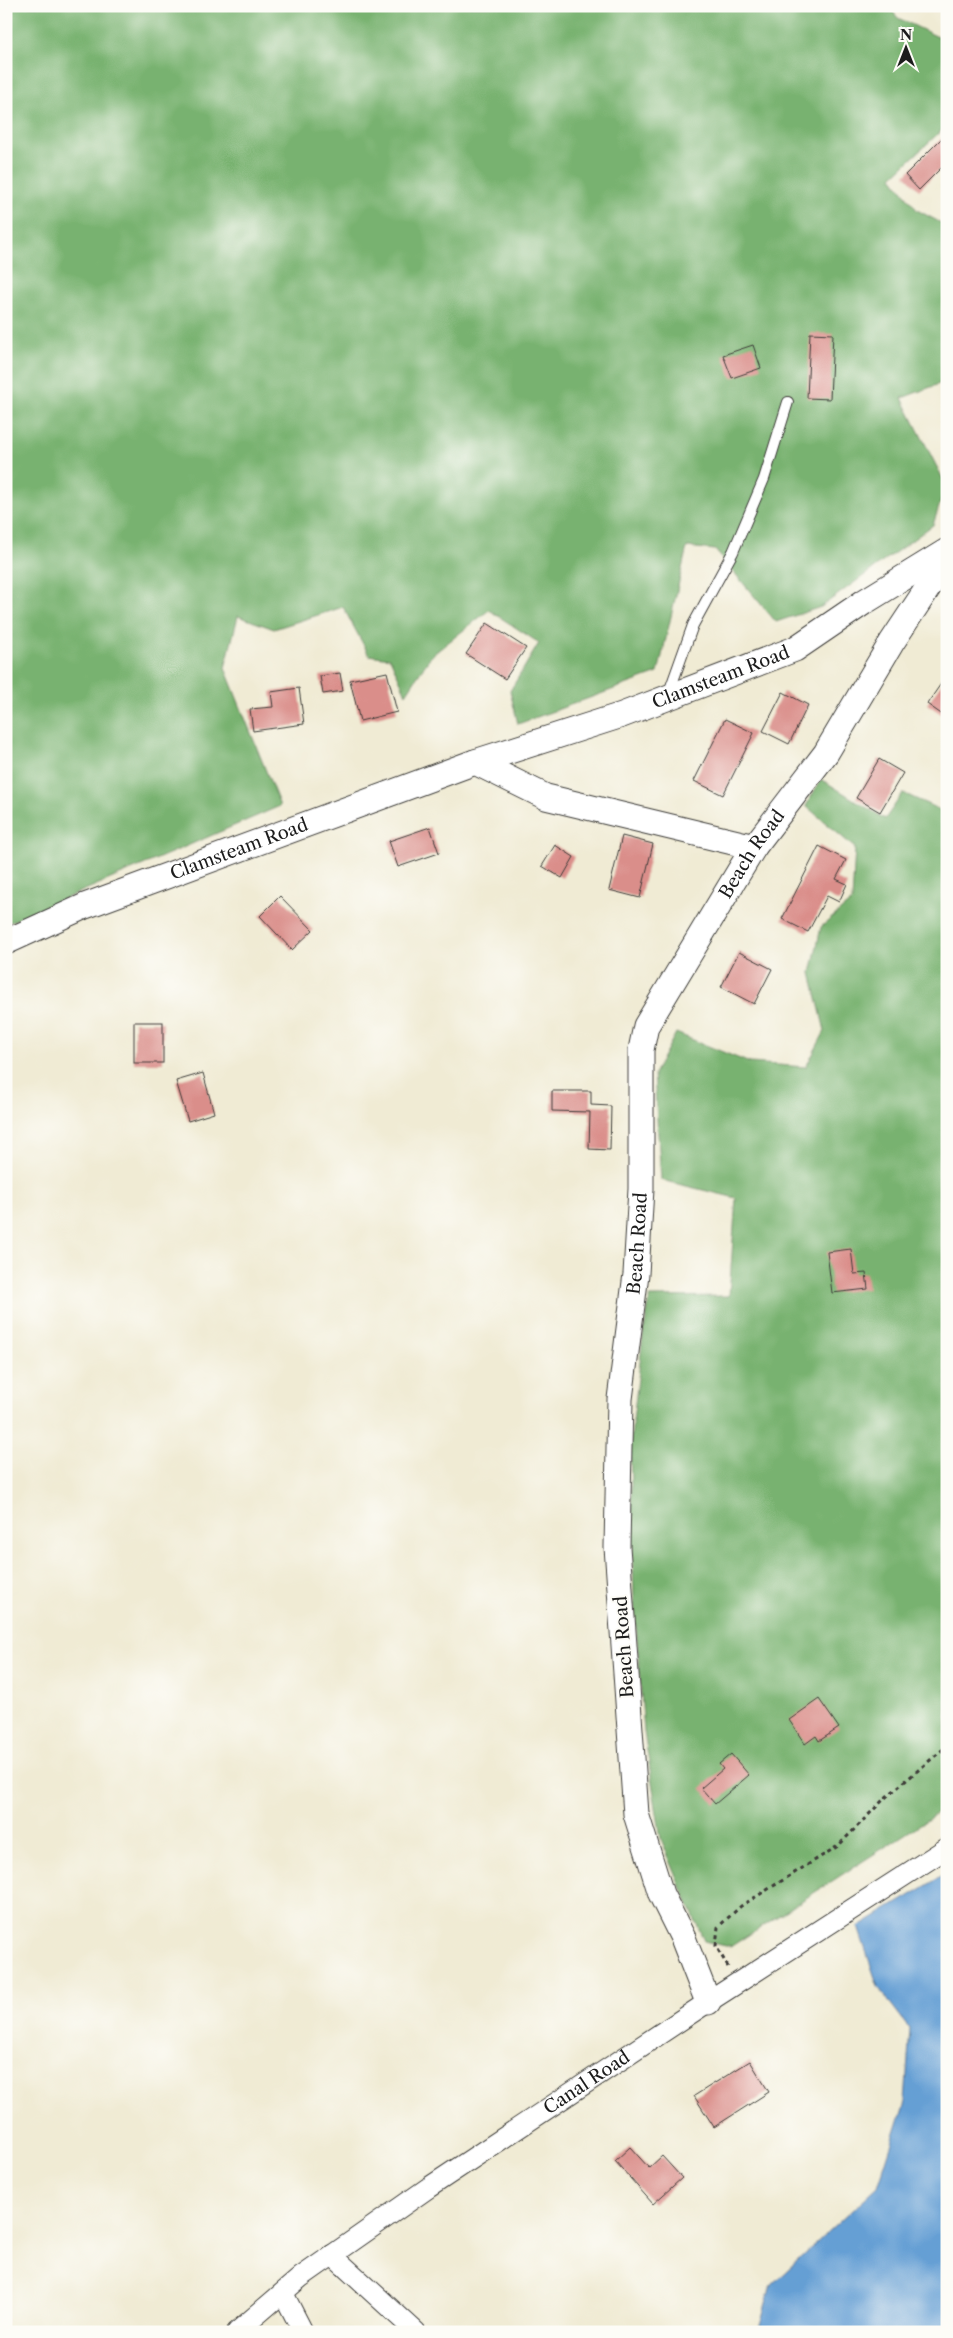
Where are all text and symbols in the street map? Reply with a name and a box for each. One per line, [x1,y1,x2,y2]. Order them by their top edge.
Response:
north arrow [880,22,930,72]
text: N [900,26,912,44]
street label: Clamsteam Road [649,641,793,714]
street label: Beach Road [714,805,789,903]
street label: Clamsteam Road [167,814,311,885]
street label: Beach Road [622,1192,652,1296]
street label: Beach Road [609,1595,639,1699]
street label: Canal Road [539,2046,634,2119]

